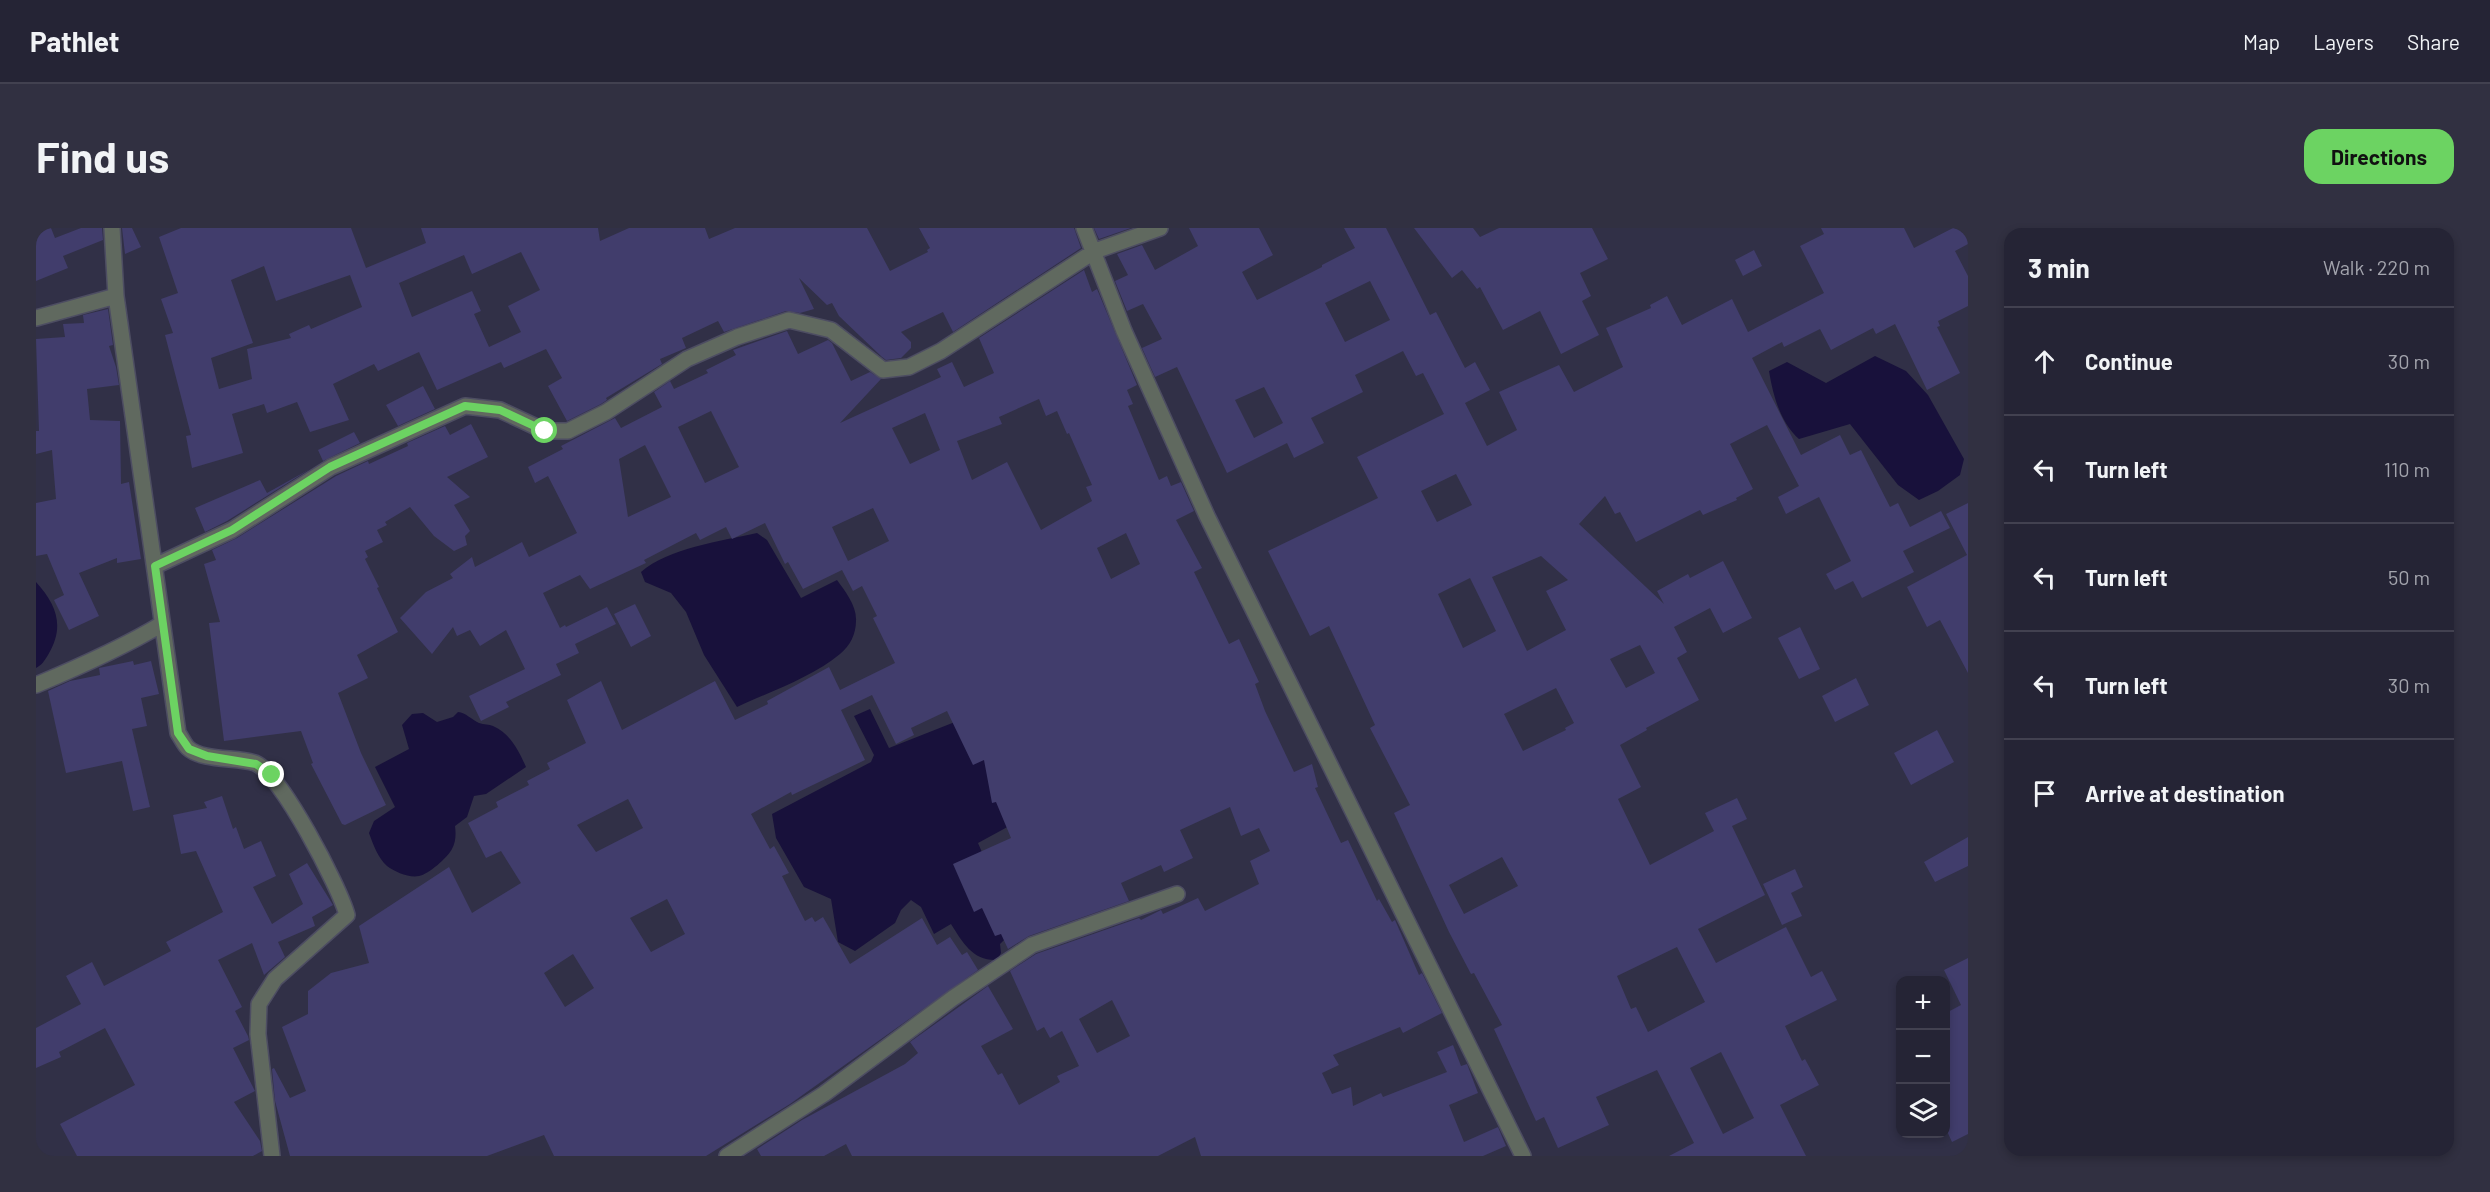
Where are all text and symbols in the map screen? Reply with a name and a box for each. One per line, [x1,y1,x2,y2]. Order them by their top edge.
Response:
text: Pathlet [30,24,119,58]
text: Map [2243,29,2280,54]
text: Layers [2313,29,2374,54]
text: Share [2407,29,2460,54]
button: Directions [2304,129,2454,184]
text: Find us [36,131,169,181]
text: 3 min [2028,252,2090,283]
text: Walk · 220 m [2323,255,2430,279]
icon: ahead [2028,345,2061,378]
text: Continue [2085,348,2173,374]
text: 30 m [2388,349,2430,373]
route start [531,417,557,443]
icon: left [2028,453,2061,486]
text: Turn left [2085,456,2168,482]
text: 110 m [2384,457,2430,481]
icon: left [2028,561,2061,594]
text: Turn left [2085,564,2168,590]
text: 50 m [2388,565,2430,589]
icon: left [2028,669,2061,702]
text: Turn left [2085,672,2168,698]
text: 30 m [2388,673,2430,697]
route end [258,761,284,787]
icon: arrive [2028,777,2061,810]
text: Arrive at destination [2085,780,2284,806]
map controls [1896,976,1950,1138]
button: + [1896,976,1950,1030]
button: − [1896,1030,1950,1084]
button: layers [1896,1084,1950,1138]

